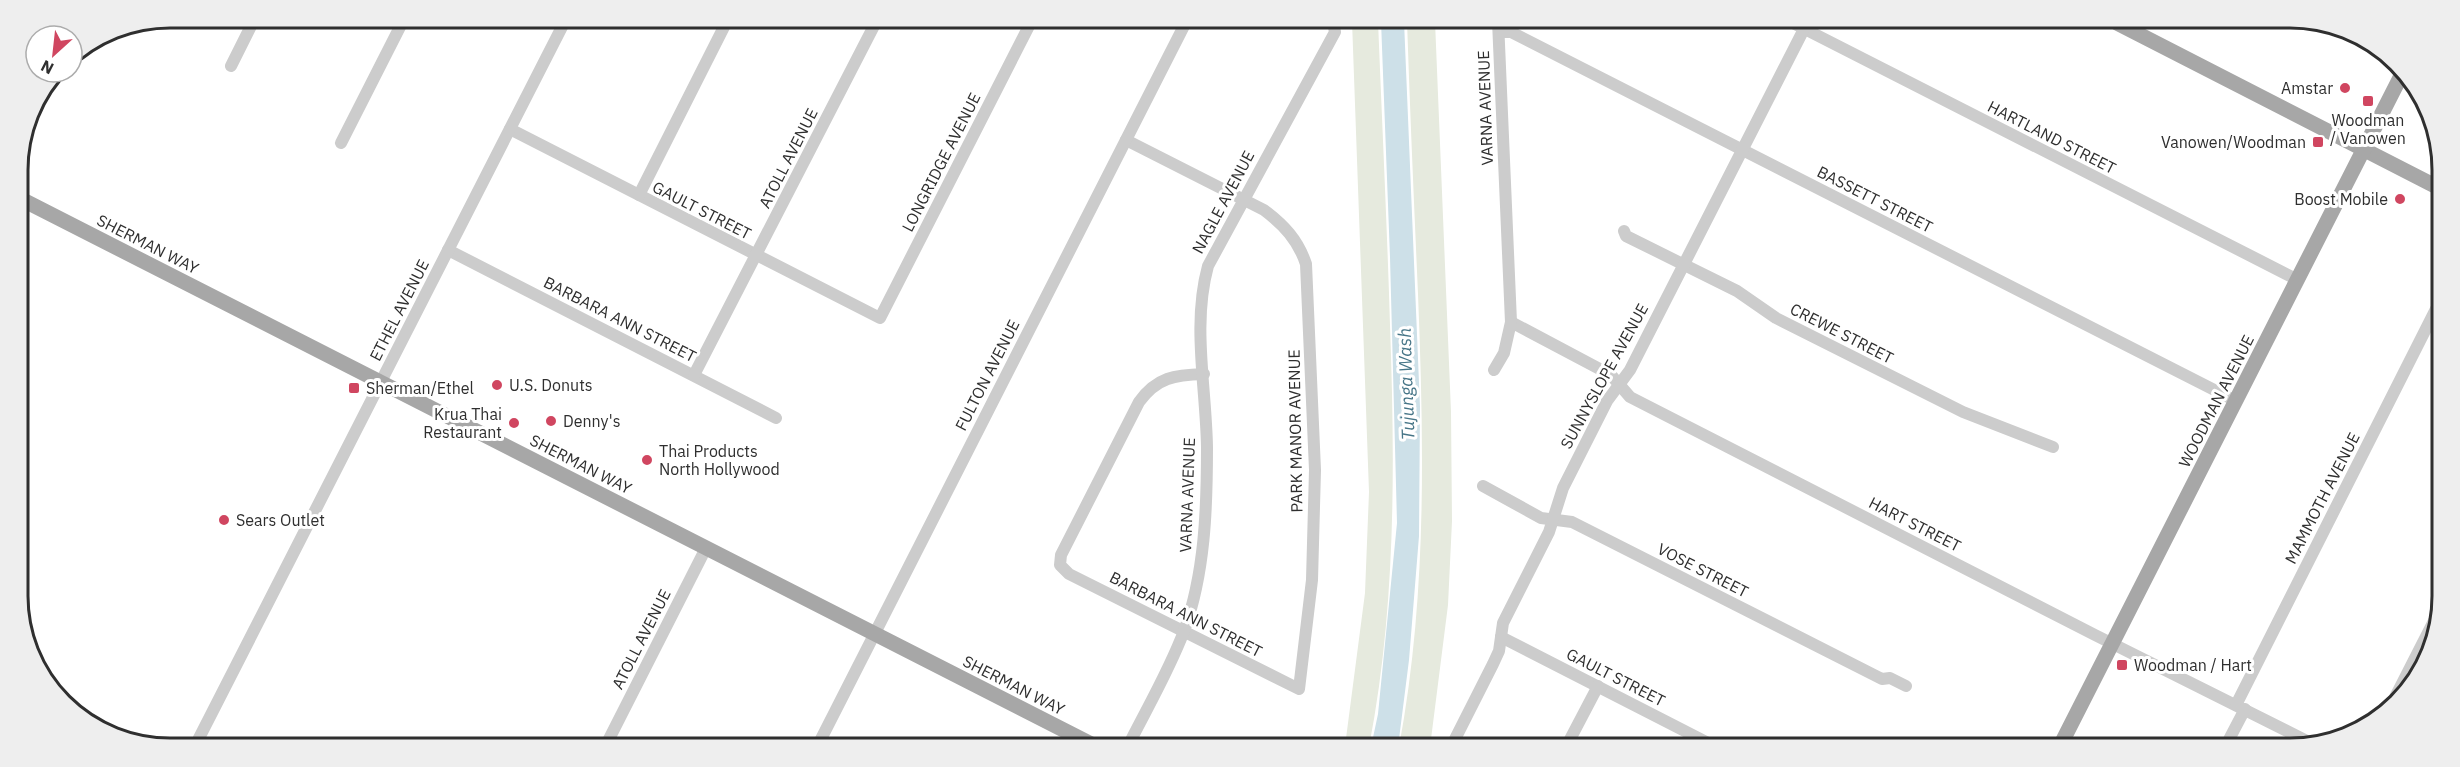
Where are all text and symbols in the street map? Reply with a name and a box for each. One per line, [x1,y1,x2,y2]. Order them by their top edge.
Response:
north arrow [24,24,84,84]
street label: VARNA AVENUE [1473,50,1497,166]
text: N [37,56,57,79]
place label: Amstar [2281,78,2333,98]
marker: Amstar [2338,81,2352,95]
street label: LONGRIDGE AVENUE [897,89,985,235]
marker: Woodman / Vanowen [2361,94,2375,108]
street label: HARTLAND STREET [1985,96,2119,178]
street label: ATOLL AVENUE [754,105,822,211]
place label: Woodman / Vanowen [2330,110,2406,148]
place label: Vanowen/Woodman [2161,132,2306,152]
marker: Vanowen/Woodman [2311,135,2325,149]
street label: NAGLE AVENUE [1187,147,1259,257]
street label: BASSETT STREET [1814,161,1936,237]
street label: GAULT STREET [649,177,755,243]
place label: Boost Mobile [2294,189,2388,209]
marker: Boost Mobile [2393,192,2407,206]
street label: SHERMAN WAY [94,210,203,278]
street label: ETHEL AVENUE [365,256,433,364]
street label: BARBARA ANN STREET [540,272,700,366]
street label: CREWE STREET [1787,298,1897,368]
street label: SUNNYSLOPE AVENUE [1556,300,1652,452]
street label: FULTON AVENUE [950,316,1024,434]
water label: Tujunga Wash [1393,327,1419,441]
street label: WOODMAN AVENUE [2174,331,2258,471]
street label: PARK MANOR AVENUE [1284,349,1306,513]
place label: U.S. Donuts [509,375,593,395]
place label: Sherman/Ethel [366,378,474,398]
marker: U.S. Donuts [490,378,504,392]
marker: Sherman/Ethel [347,381,361,395]
place label: Krua Thai Restaurant [423,404,502,442]
place label: Denny's [563,411,621,431]
marker: Denny's [544,414,558,428]
marker: Krua Thai Restaurant [507,416,521,430]
street label: MAMMOTH AVENUE [2280,429,2364,567]
street label: SHERMAN WAY [527,430,636,498]
street label: VARNA AVENUE [1175,437,1199,553]
place label: Thai Products North Hollywood [659,441,780,479]
marker: Thai Products North Hollywood [640,453,654,467]
street label: HART STREET [1866,492,1964,556]
place label: Sears Outlet [236,510,325,530]
marker: Sears Outlet [217,513,231,527]
street label: VOSE STREET [1654,538,1752,602]
street label: BARBARA ANN STREET [1106,567,1266,661]
street label: ATOLL AVENUE [607,586,675,692]
street label: GAULT STREET [1563,644,1669,710]
street label: SHERMAN WAY [960,651,1069,719]
place label: Woodman / Hart [2134,655,2252,675]
marker: Woodman / Hart [2115,658,2129,672]

